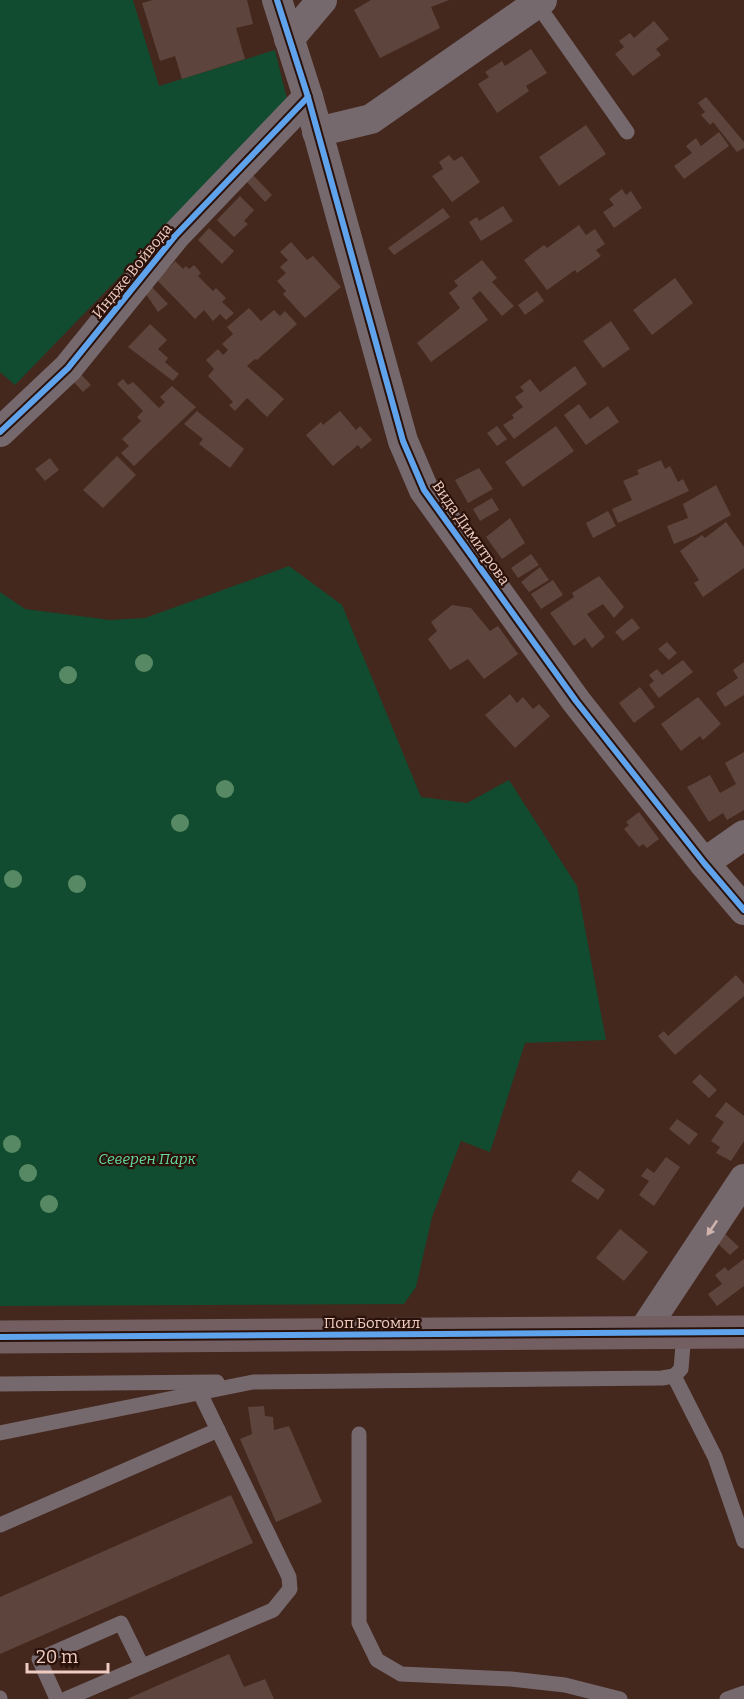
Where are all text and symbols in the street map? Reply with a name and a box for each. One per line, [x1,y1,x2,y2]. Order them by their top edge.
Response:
street label: Индже Войвода [88,220,176,322]
street label: Вида Димитрова [428,478,514,588]
park label: Северен Парк [98,1150,196,1168]
one-way arrow [706,1219,717,1236]
street label: Поп Богомил [324,1314,420,1332]
scale bar [27,1636,108,1674]
text: 20 m [36,1646,78,1668]

